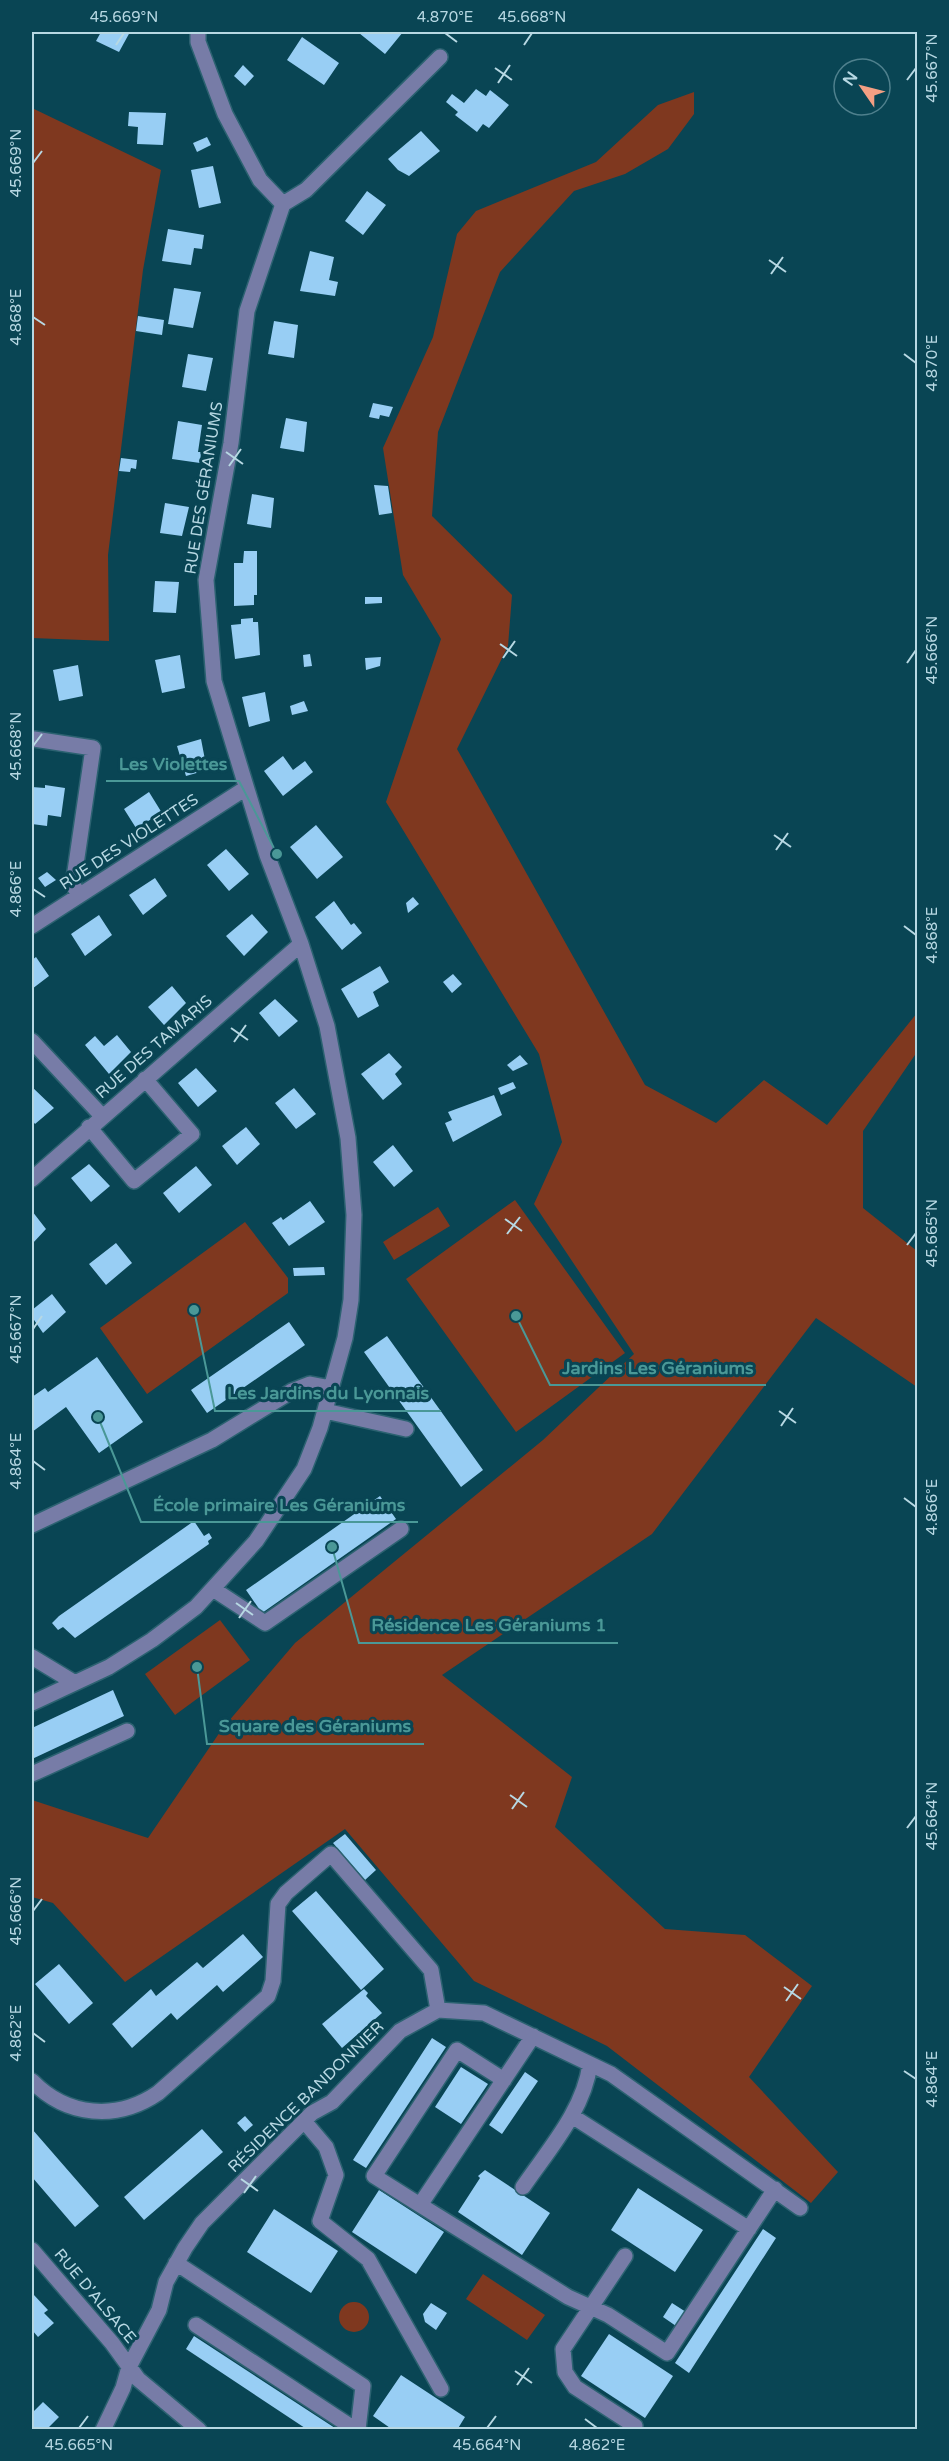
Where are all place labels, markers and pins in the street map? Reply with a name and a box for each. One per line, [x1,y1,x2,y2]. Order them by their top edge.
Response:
callout: Les Violettes [106,745,239,781]
callout: Jardins Les Géraniums [550,1349,766,1385]
callout: Les Jardins du Lyonnais [215,1375,441,1411]
callout: École primaire Les Géraniums [141,1486,418,1522]
callout: Résidence Les Géraniums 1 [359,1607,618,1643]
callout: Square des Géraniums [207,1708,424,1744]

